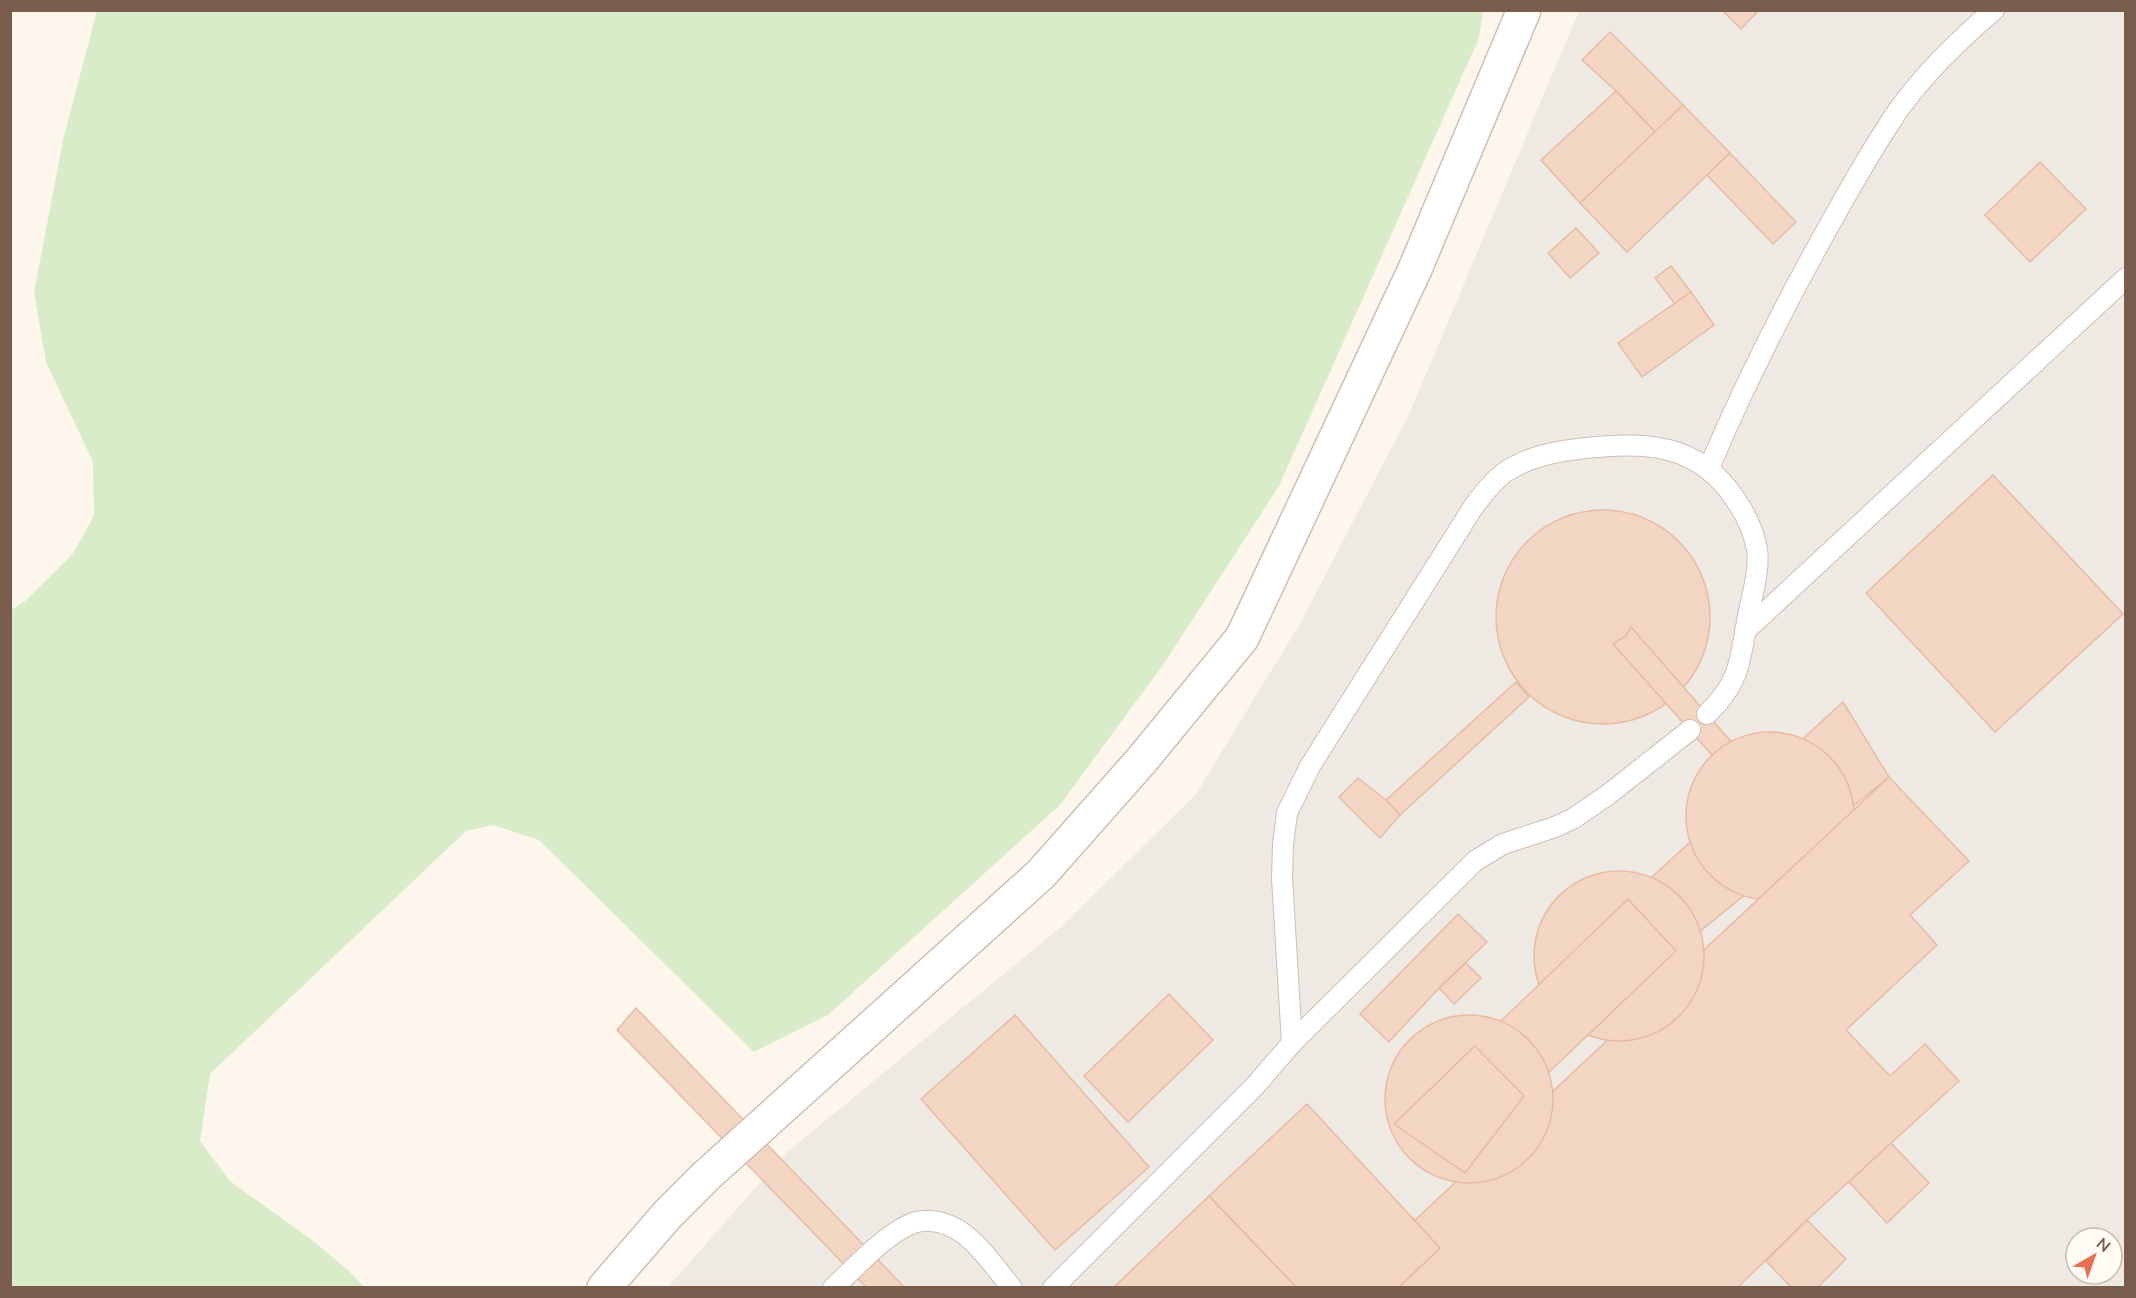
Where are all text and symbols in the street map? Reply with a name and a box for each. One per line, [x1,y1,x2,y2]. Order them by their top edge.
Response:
north arrow [2064,1226,2124,1286]
text: N [2093,1233,2115,1256]

